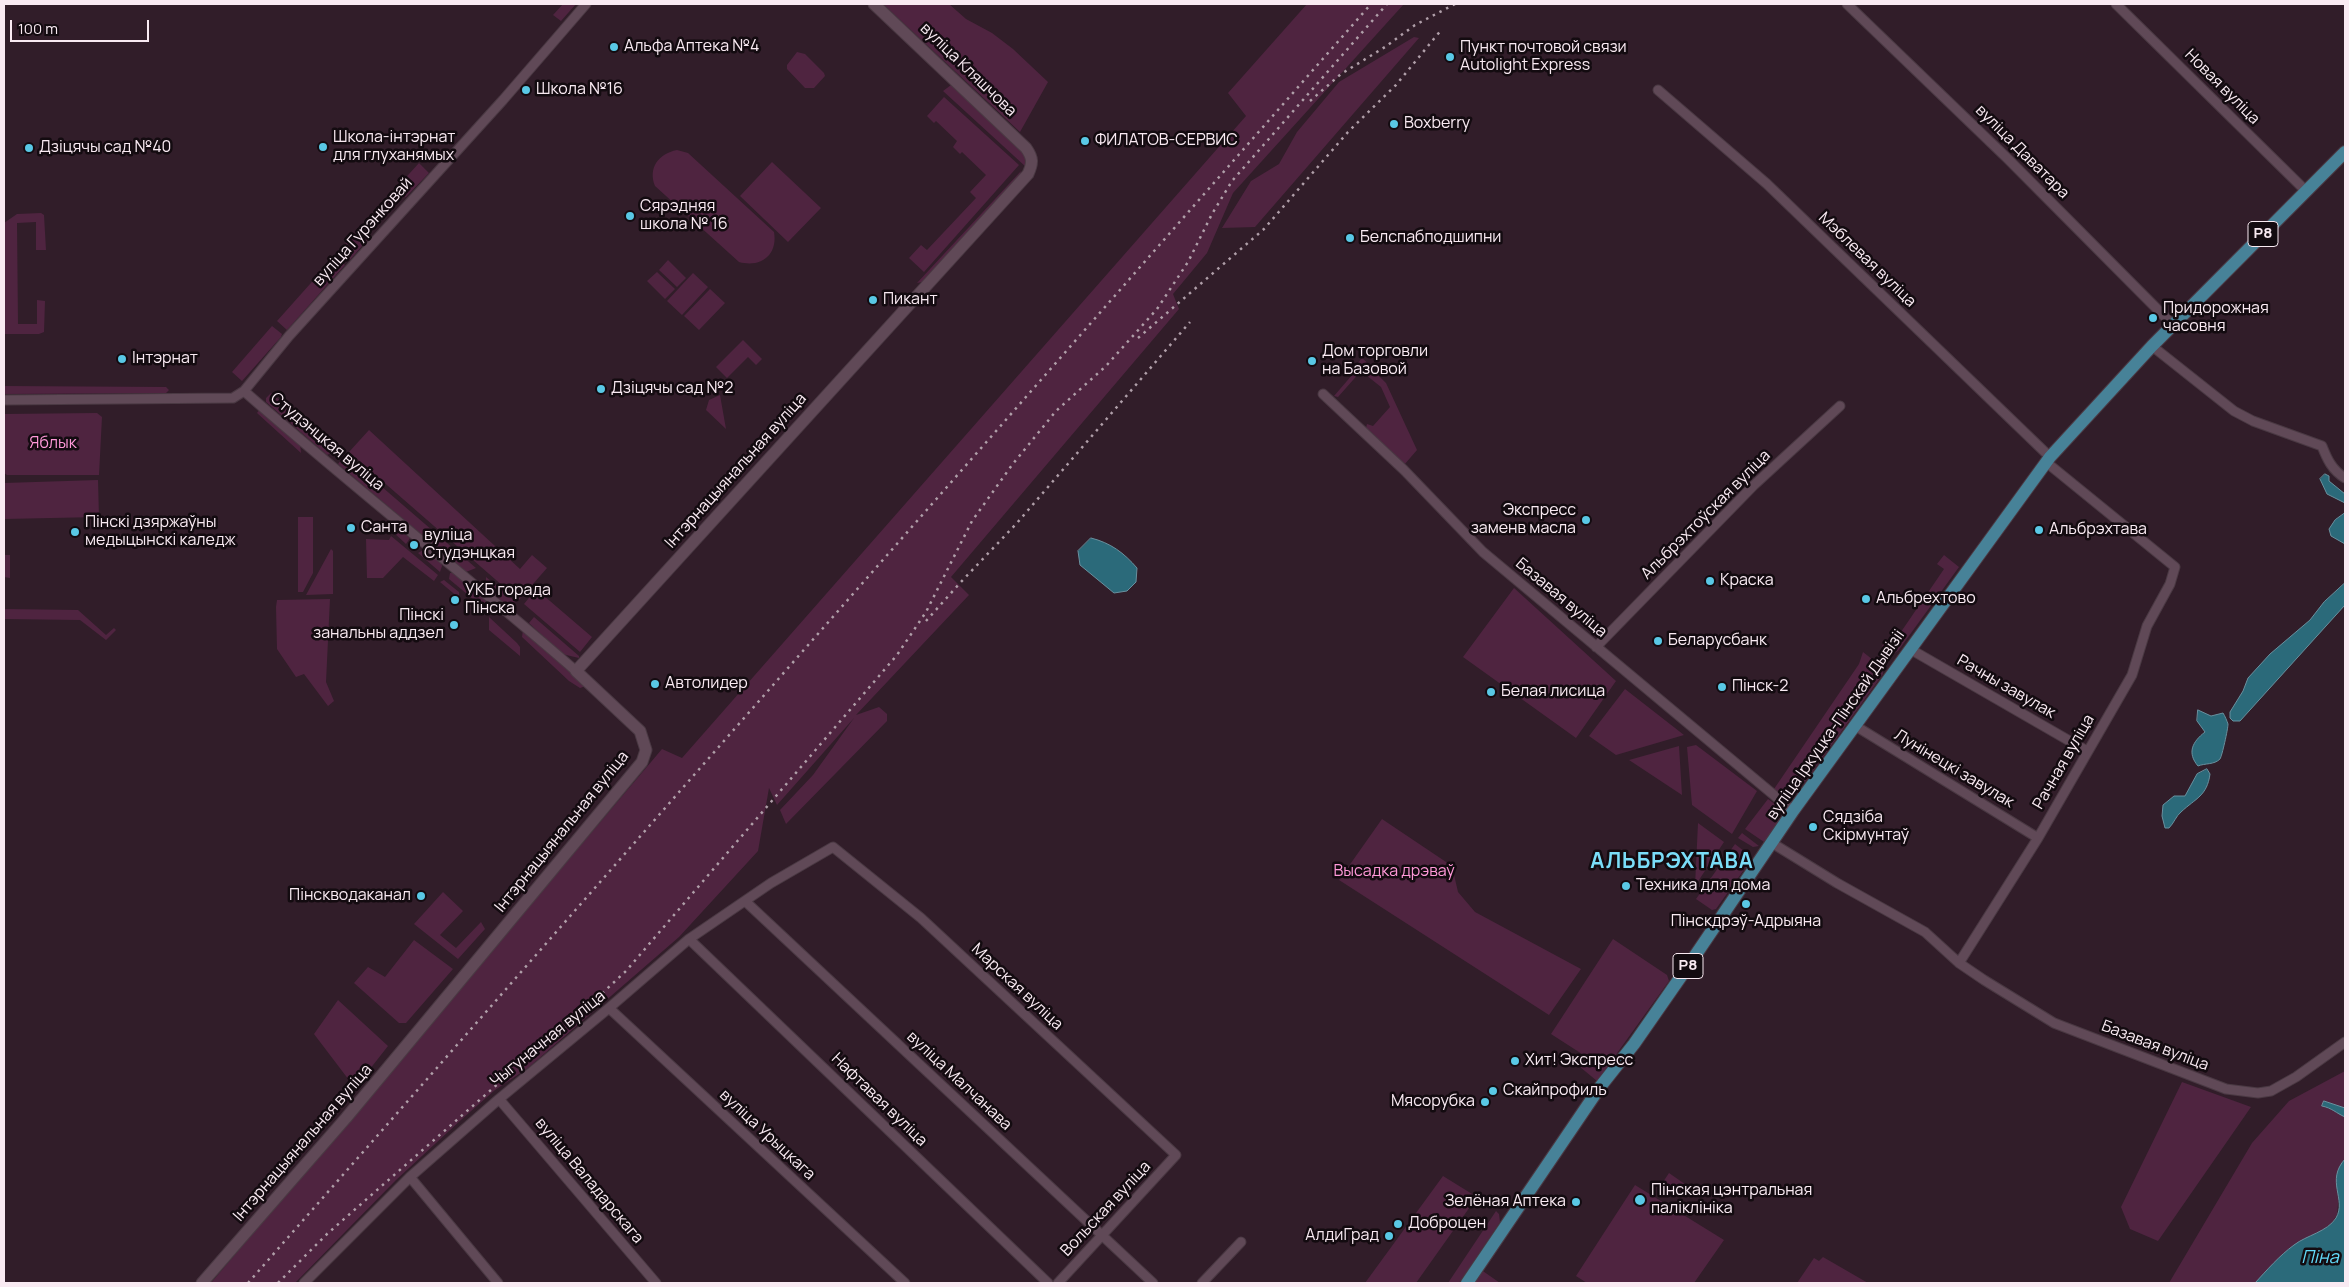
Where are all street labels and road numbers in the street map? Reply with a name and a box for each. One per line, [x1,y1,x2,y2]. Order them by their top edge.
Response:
street label: вуліца Кляшчова [916,19,1020,121]
street label: Новая вуліца [2180,45,2264,129]
street label: вуліца Даватара [1971,101,2073,203]
street label: вуліца Гурэнковай [309,174,417,290]
street label: Мэблевая вуліца [1814,209,1920,311]
road number: Р8 [2248,222,2278,246]
street label: Студэнцкая вуліца [266,389,388,495]
street label: Інтэрнацыянальная вуліца [661,390,811,552]
street label: Альбрэхтоўская вуліца [1637,446,1775,584]
street label: Базавая вуліца [1511,554,1611,642]
street label: вуліца Іркуцка-Пінскай Дывізіі [1763,626,1909,824]
street label: Рачны завулак [1953,651,2059,723]
street label: Рачная вуліца [2029,711,2099,813]
street label: Лунінецкі завулак [1891,726,2017,812]
street label: Інтэрнацыянальная вуліца [491,748,633,916]
street label: Марская вуліца [967,940,1067,1034]
road number: Р8 [1673,954,1703,978]
street label: Чыгуначная вуліца [487,987,609,1091]
street label: Базавая вуліца [2099,1017,2211,1075]
street label: вуліца Малчанава [903,1027,1015,1135]
street label: Нафтавая вуліца [827,1049,931,1151]
street label: Інтэрнацыянальная вуліца [230,1061,376,1225]
street label: вуліца Урыцкага [715,1086,819,1184]
street label: вуліца Валадарскага [531,1114,647,1248]
street label: Вольская вуліца [1057,1157,1155,1261]

